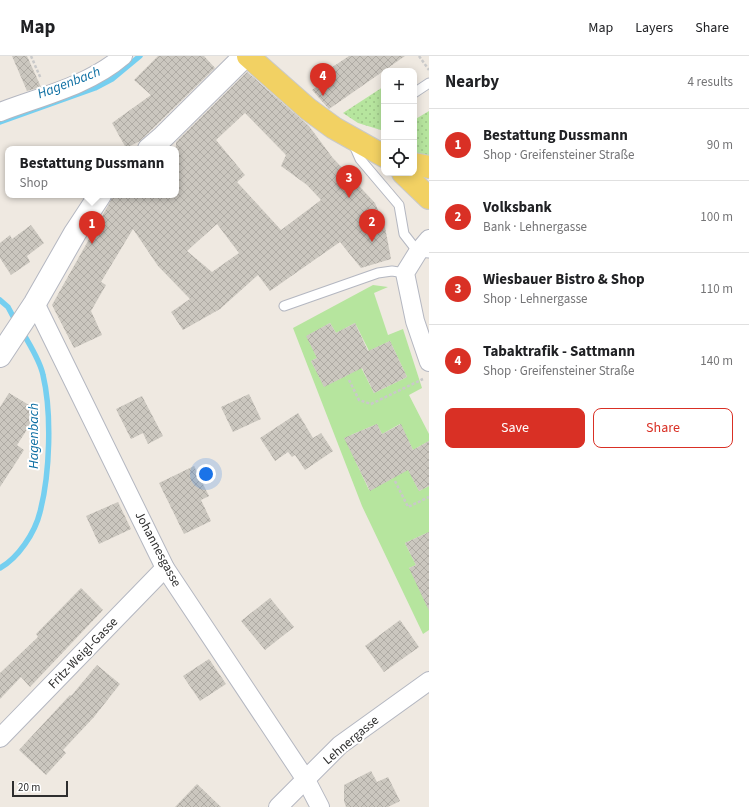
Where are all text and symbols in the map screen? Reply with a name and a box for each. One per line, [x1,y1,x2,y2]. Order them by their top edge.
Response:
text: Map [20,14,55,41]
text: Map [588,18,613,38]
text: Layers [635,18,673,38]
text: Share [695,18,729,38]
water label: Hagenbach [35,62,103,104]
pin: 4 [310,63,336,96]
map controls [381,68,417,176]
button: + [381,68,417,104]
text: Nearby [445,70,499,94]
text: 4 results [688,73,733,91]
button: − [381,104,417,140]
text: Bestattung Dussmann [483,125,628,146]
text: 1 [455,136,461,154]
text: 90 m [707,136,733,154]
button: locate [381,140,417,176]
popup [5,146,179,198]
text: Shop · Greifensteiner Straße [483,146,634,164]
text: Bestattung Dussmann [20,153,164,174]
pin: 3 [336,165,362,198]
text: Shop [20,174,48,192]
text: Volksbank [483,197,552,218]
text: 2 [455,208,461,226]
text: 100 m [700,208,733,226]
pin: 2 [359,209,385,242]
pin: 1 [79,211,105,244]
text: Bank · Lehnergasse [483,218,587,236]
text: Wiesbauer Bistro & Shop [483,269,645,290]
text: 3 [455,280,461,298]
text: 110 m [700,280,733,298]
text: Shop · Lehnergasse [483,290,588,308]
text: Tabaktrafik - Sattmann [483,341,635,362]
text: 4 [455,352,461,370]
text: 140 m [700,352,733,370]
text: Shop · Greifensteiner Straße [483,362,634,380]
water label: Hagenbach [24,403,44,469]
button: Save [445,408,585,448]
button: Share [593,408,733,448]
your location [196,464,216,484]
street label: Johannesgasse [131,508,185,590]
street label: Fritz-Weigl-Gasse [44,613,122,693]
street label: Lehnergasse [319,711,383,769]
scale bar [12,779,68,798]
text: 20 m [18,780,40,795]

